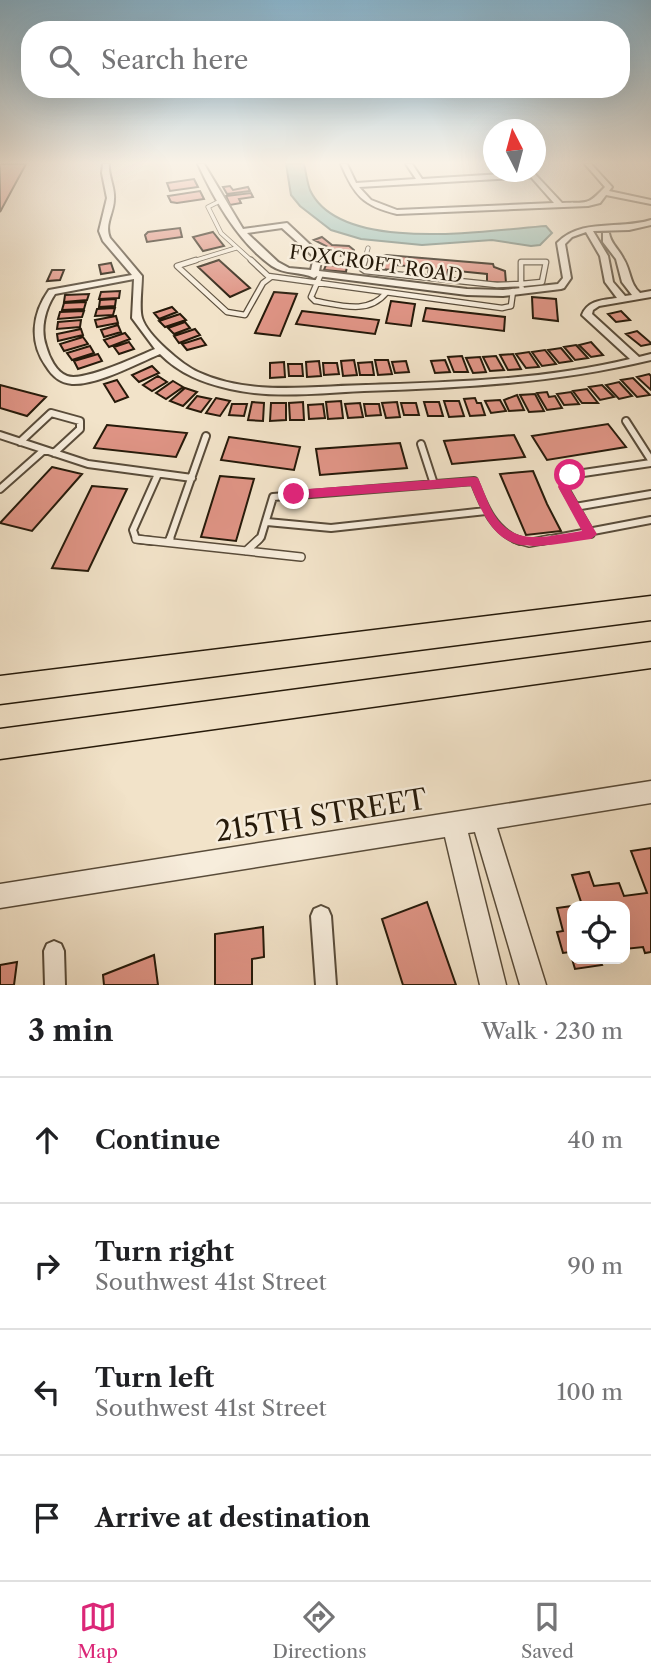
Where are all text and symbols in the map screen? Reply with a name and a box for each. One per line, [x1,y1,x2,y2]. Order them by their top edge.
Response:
search box [21,21,630,98]
icon: search [45,41,83,79]
text: Search here [101,44,248,76]
north arrow [483,119,546,182]
street label: FOXCROFT ROAD [288,240,464,288]
route start [554,459,585,490]
route end [278,478,309,509]
street label: 215TH STREET [213,782,429,848]
map controls [567,901,630,964]
button: locate [567,901,630,964]
text: 3 min [28,1012,114,1049]
text: Walk · 230 m [481,1017,623,1045]
icon: ahead [28,1121,66,1159]
text: Continue [95,1124,220,1156]
text: 40 m [568,1126,623,1154]
text: Turn right [95,1236,234,1268]
icon: right [28,1247,66,1285]
text: 90 m [567,1252,623,1280]
text: Southwest 41st Street [95,1268,327,1296]
text: Turn left [95,1362,214,1394]
icon: left [28,1373,66,1411]
text: 100 m [557,1378,623,1406]
text: Southwest 41st Street [95,1394,327,1422]
icon: arrive [28,1499,66,1537]
text: Arrive at destination [95,1502,370,1534]
tab: Map [77,1598,118,1663]
tab: Directions [273,1598,366,1663]
tab: Saved [521,1598,574,1663]

